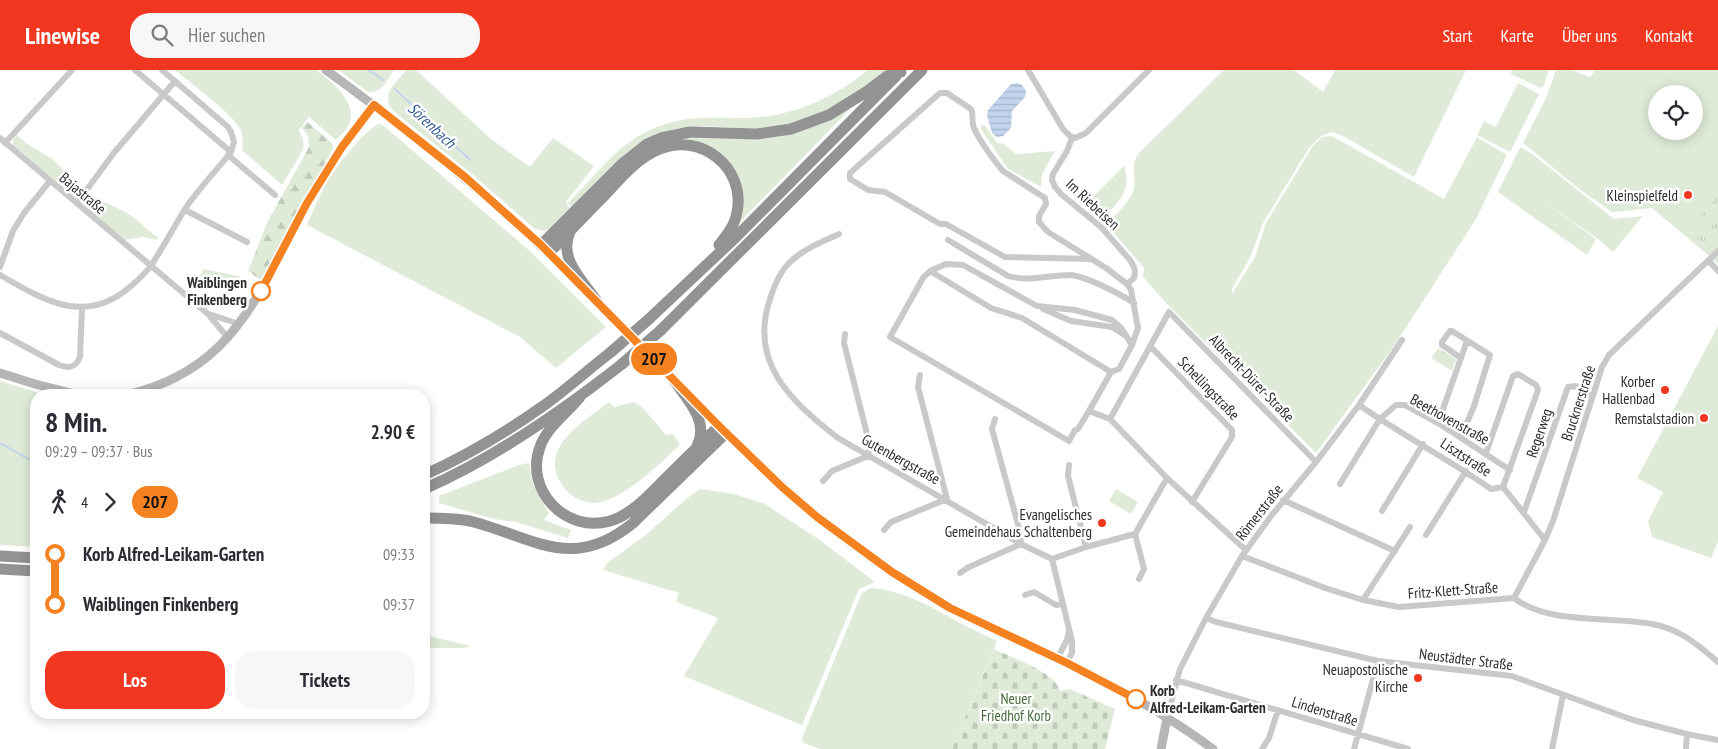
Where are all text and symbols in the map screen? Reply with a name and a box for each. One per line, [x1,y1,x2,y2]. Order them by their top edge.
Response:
search box [130,13,480,58]
text: Linewise [25,20,100,51]
icon: search [148,21,176,49]
text: Hier suchen [188,23,265,47]
text: Start [1442,24,1473,47]
text: Karte [1501,24,1534,47]
text: Über uns [1562,24,1617,47]
text: Kontakt [1645,24,1693,47]
map controls [1648,85,1703,140]
button: locate [1648,85,1703,140]
water label: Sörenbach [404,98,461,153]
street label: Bajastraße [56,168,110,218]
street label: Im Riebeisen [1062,174,1124,234]
place label: Kleinspielfeld [1607,186,1678,205]
marker: Kleinspielfeld [1682,189,1694,201]
place label: Waiblingen Finkenberg [186,273,247,309]
marker: Waiblingen Finkenberg [251,281,271,301]
street label: Albrecht-Dürer-Straße [1205,330,1299,426]
line badge: 207 [625,343,683,375]
text: 207 [641,347,667,370]
street label: Schellingstraße [1174,352,1244,424]
street label: Brucknerstraße [1557,363,1599,443]
place label: Korber Hallenbad [1602,372,1656,408]
marker: Korber Hallenbad [1659,384,1671,396]
street label: Beethovenstraße [1407,389,1493,449]
text: 8 Min. [45,403,108,440]
street label: Regerweg [1522,406,1556,460]
place label: Remstalstadion [1615,409,1694,428]
marker: Remstalstadion [1698,412,1710,424]
text: 2.90 € [371,420,415,444]
street label: Gutenbergstraße [858,430,944,488]
street label: Lisztstraße [1437,434,1495,480]
text: 09:29 – 09:37 · Bus [45,441,153,461]
street label: Römerstraße [1231,480,1287,544]
icon: walk [45,488,73,516]
icon: forward [96,488,124,516]
text: 207 [142,490,168,513]
text: 4 [81,492,88,512]
place label: Evangelisches Gemeindehaus Schaltenberg [945,505,1092,541]
marker: Evangelisches Gemeindehaus Schaltenberg [1096,517,1108,529]
text: Korb Alfred-Leikam-Garten [83,542,264,566]
text: 09:33 [383,544,415,564]
street label: Fritz-Klett-Straße [1407,577,1499,603]
text: Waiblingen Finkenberg [83,592,238,616]
text: 09:37 [383,594,415,614]
street label: Neustädter Straße [1418,644,1514,674]
button: Los [45,651,225,709]
button: Tickets [235,651,415,709]
place label: Neuapostolische Kirche [1323,660,1408,696]
marker: Neuapostolische Kirche [1412,672,1424,684]
place label: Korb Alfred-Leikam-Garten [1149,681,1266,717]
park label: Neuer Friedhof Korb [981,689,1051,725]
marker: Korb Alfred-Leikam-Garten [1126,689,1146,709]
street label: Lindenstraße [1290,692,1360,730]

